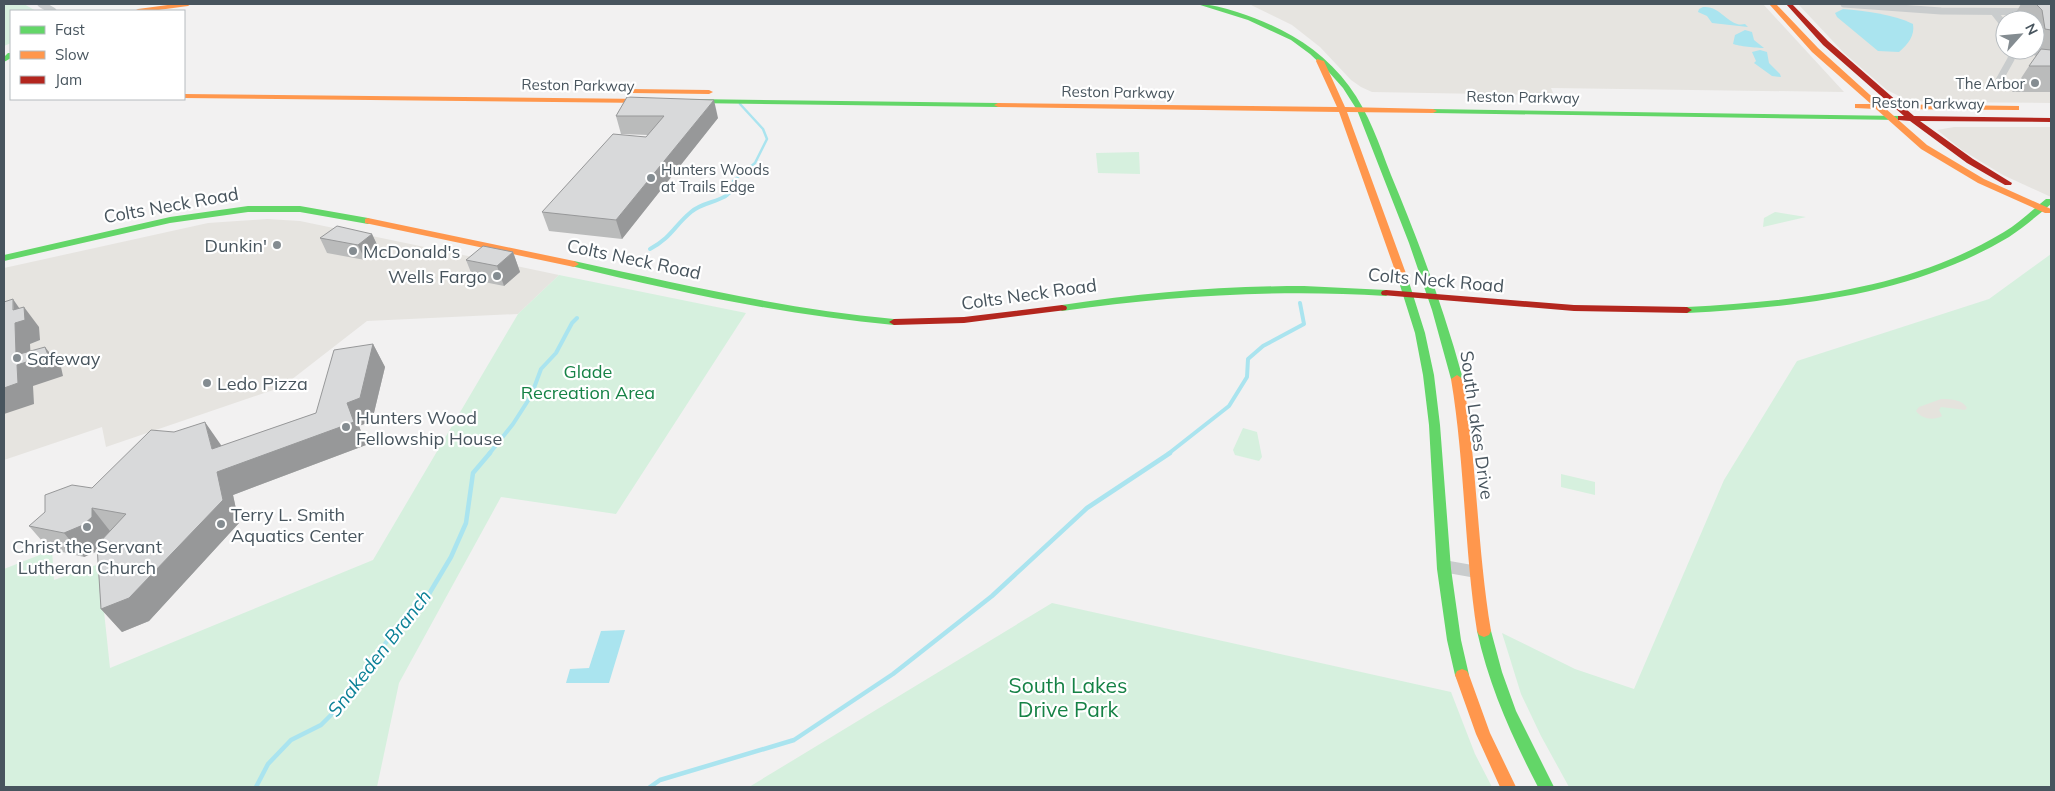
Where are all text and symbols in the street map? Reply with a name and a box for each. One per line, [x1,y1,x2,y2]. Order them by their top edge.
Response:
legend [10,10,185,100]
north arrow [1995,10,2045,60]
text: Fast [55,20,85,39]
text: N [2021,20,2042,38]
text: Slow [55,45,89,64]
text: Jam [55,70,82,89]
place label: The Arbor [1956,74,2026,93]
street label: Reston Parkway [521,75,635,95]
marker: The Arbor [2029,77,2041,89]
street label: Reston Parkway [1061,82,1175,102]
street label: Reston Parkway [1466,87,1580,107]
street label: Reston Parkway [1871,93,1985,113]
place label: Hunters Woods at Trails Edge [661,160,769,196]
marker: Hunters Woods at Trails Edge [645,172,657,184]
street label: Colts Neck Road [102,182,240,228]
place label: Dunkin' [205,234,267,257]
street label: Colts Neck Road [565,234,703,284]
marker: Dunkin' [271,239,283,251]
place label: McDonald's [363,240,460,263]
marker: McDonald's [347,245,359,257]
street label: Colts Neck Road [1367,263,1505,297]
place label: Wells Fargo [388,265,487,288]
marker: Wells Fargo [491,270,503,282]
street label: Colts Neck Road [960,273,1098,315]
place label: Safeway [27,347,101,370]
street label: South Lakes Drive [1455,349,1499,501]
marker: Safeway [11,352,23,364]
park label: Glade Recreation Area [521,360,655,404]
place label: Ledo Pizza [217,372,308,395]
marker: Ledo Pizza [201,377,213,389]
place label: Hunters Wood Fellowship House [356,406,502,450]
marker: Hunters Wood Fellowship House [340,421,352,433]
place label: Terry L. Smith Aquatics Center [231,503,364,547]
marker: Terry L. Smith Aquatics Center [215,518,227,530]
marker: Christ the Servant Lutheran Church [81,521,93,533]
place label: Christ the Servant Lutheran Church [12,535,162,579]
water label: Snakeden Branch [322,585,436,721]
park label: South Lakes Drive Park [1009,672,1127,722]

